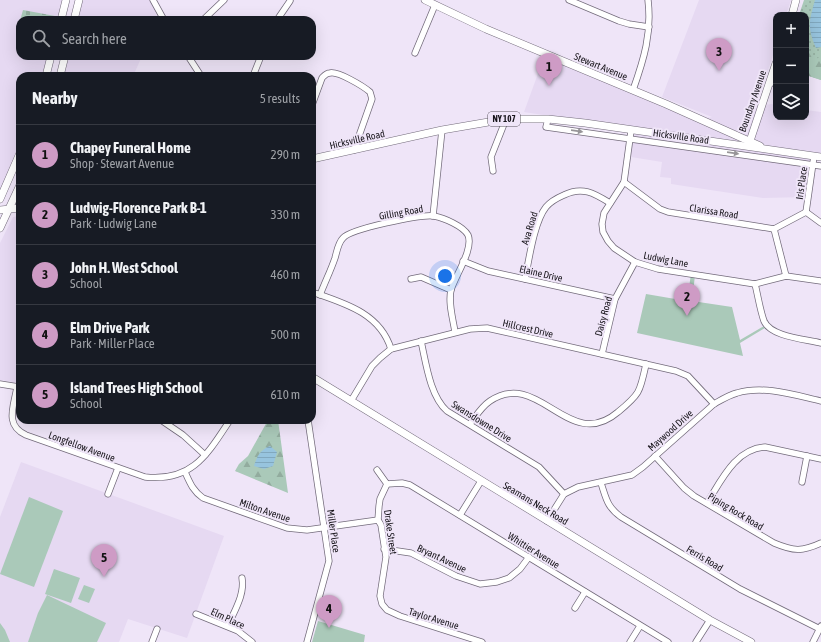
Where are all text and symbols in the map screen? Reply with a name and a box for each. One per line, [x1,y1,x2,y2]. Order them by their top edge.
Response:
map controls [773,12,809,120]
button: + [773,12,809,48]
search box [16,16,316,60]
icon: search [30,27,52,49]
text: Search here [62,30,127,47]
pin: 3 [706,38,732,71]
button: − [773,48,809,84]
street label: Stewart Avenue [572,51,630,82]
pin: 1 [536,53,562,86]
street label: Boundary Avenue [737,68,768,134]
button: layers [773,84,809,120]
text: Nearby [32,88,78,108]
text: 5 results [260,91,300,106]
road number: NY 107 [488,112,520,126]
street label: Hicksville Road [652,127,710,146]
street label: Hicksville Road [328,128,386,151]
one-way arrow [570,128,583,134]
text: Chapey Funeral Home [70,139,191,156]
text: 1 [42,147,48,162]
text: 290 m [271,147,300,162]
one-way arrow [727,150,739,156]
text: Shop · Stewart Avenue [70,156,174,171]
street label: Iris Place [794,165,809,200]
text: Ludwig-Florence Park B-1 [70,199,207,216]
street label: Clarissa Road [689,202,739,221]
street label: Gilling Road [378,203,424,222]
text: 2 [42,207,48,222]
text: 330 m [271,207,300,222]
street label: Ava Road [519,210,540,246]
text: Park · Ludwig Lane [70,216,157,231]
street label: Ludwig Lane [643,250,690,269]
text: John H. West School [70,259,178,276]
street label: Elaine Drive [518,263,564,284]
your location [435,266,455,286]
text: 3 [42,267,48,282]
text: 460 m [271,267,300,282]
text: School [70,276,102,291]
pin: 2 [674,283,700,316]
street label: Daisy Road [593,295,614,337]
street label: Hillcrest Drive [501,317,555,340]
text: Elm Drive Park [70,319,149,336]
text: 4 [42,327,48,342]
text: 500 m [271,327,300,342]
text: Park · Miller Place [70,336,155,351]
text: Island Trees High School [70,379,203,396]
text: 5 [42,387,48,402]
text: 610 m [271,387,300,402]
text: School [70,396,102,411]
street label: Swansdowne Drive [450,399,514,444]
street label: Maywood Drive [646,407,695,453]
street label: Longfellow Avenue [47,429,117,464]
street label: Seamans Neck Road [501,480,570,527]
street label: Piping Rock Road [706,491,766,532]
street label: Milton Avenue [238,497,292,524]
street label: Miller Place [325,509,342,554]
street label: Drake Street [382,509,399,555]
street label: Whittier Avenue [506,530,562,571]
street label: Bryant Avenue [415,542,469,575]
street label: Ferris Road [685,543,725,574]
pin: 5 [91,544,117,577]
pin: 4 [316,595,342,628]
street label: Elm Place [209,606,247,631]
street label: Taylor Avenue [408,606,461,631]

